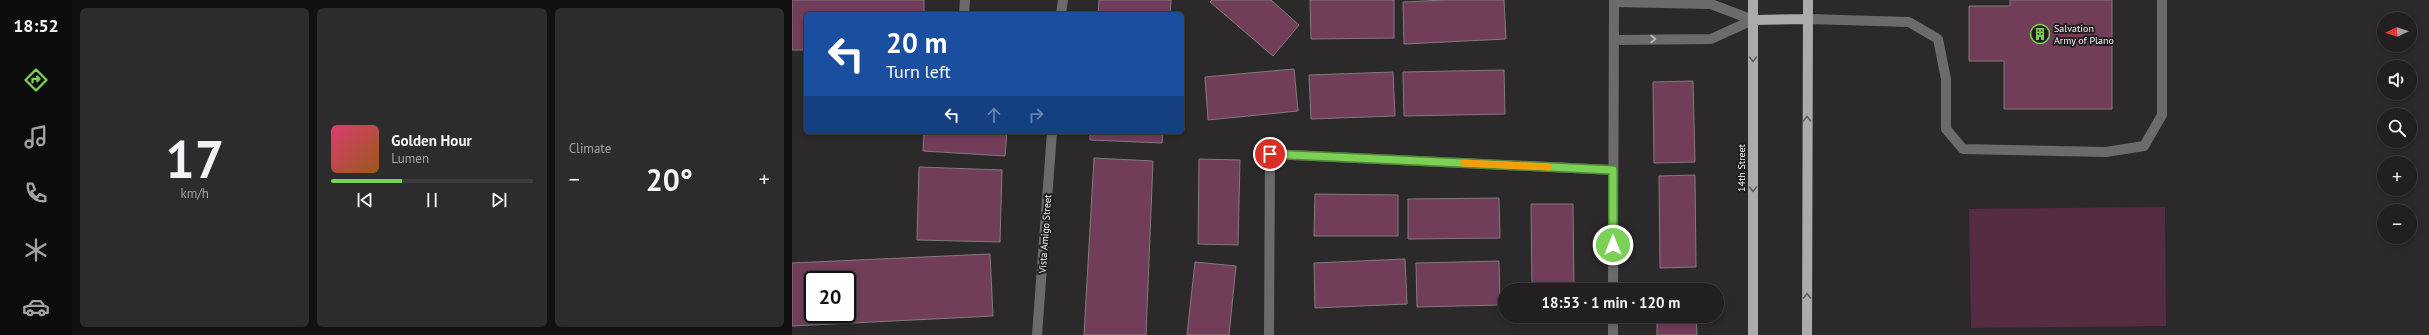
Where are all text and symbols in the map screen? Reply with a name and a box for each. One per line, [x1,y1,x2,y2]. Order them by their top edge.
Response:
north arrow [2377,12,2417,52]
map controls [2377,12,2417,244]
text: 18:52 [13,14,59,37]
place label: Salvation Army of Plano [2054,22,2114,47]
building icon: Salvation Army of Plano [2029,23,2051,45]
text: 20 m [886,24,947,61]
icon: left [820,28,872,80]
one-way arrow [1650,35,1656,43]
one-way arrow [1749,56,1757,62]
text: Turn left [886,60,951,83]
button: sound [2377,60,2417,100]
icon: directions [22,66,50,94]
icon: left [941,104,963,126]
icon: ahead [983,104,1005,126]
icon: right [1025,104,1047,126]
button: search [2377,108,2417,148]
one-way arrow [1803,116,1811,122]
icon: music [22,123,50,151]
text: 17 [165,125,224,192]
text: Golden Hour [391,131,472,150]
pin [1253,137,1287,171]
text: Climate [569,140,611,157]
icon: arrive [1259,143,1281,165]
street label: 14th Street [1735,143,1748,192]
text: Lumen [391,150,429,167]
button: + [2377,156,2417,196]
text: 20° [646,160,693,199]
text: − [569,165,580,193]
text: + [759,165,770,193]
icon: phone [22,179,50,207]
text: km/h [180,185,209,202]
one-way arrow [1749,186,1757,192]
icon: previous [354,189,376,211]
icon: pause [421,189,443,211]
icon: next [488,189,510,211]
street label: Vista Amigo Street [1036,194,1054,275]
button: − [2377,204,2417,244]
position arrow [1592,224,1634,266]
icon: climate [22,236,50,264]
speed limit sign: 20 [804,271,856,323]
icon: car [22,293,50,321]
text: 18:53 · 1 min · 120 m [1542,293,1680,312]
one-way arrow [1803,293,1811,299]

